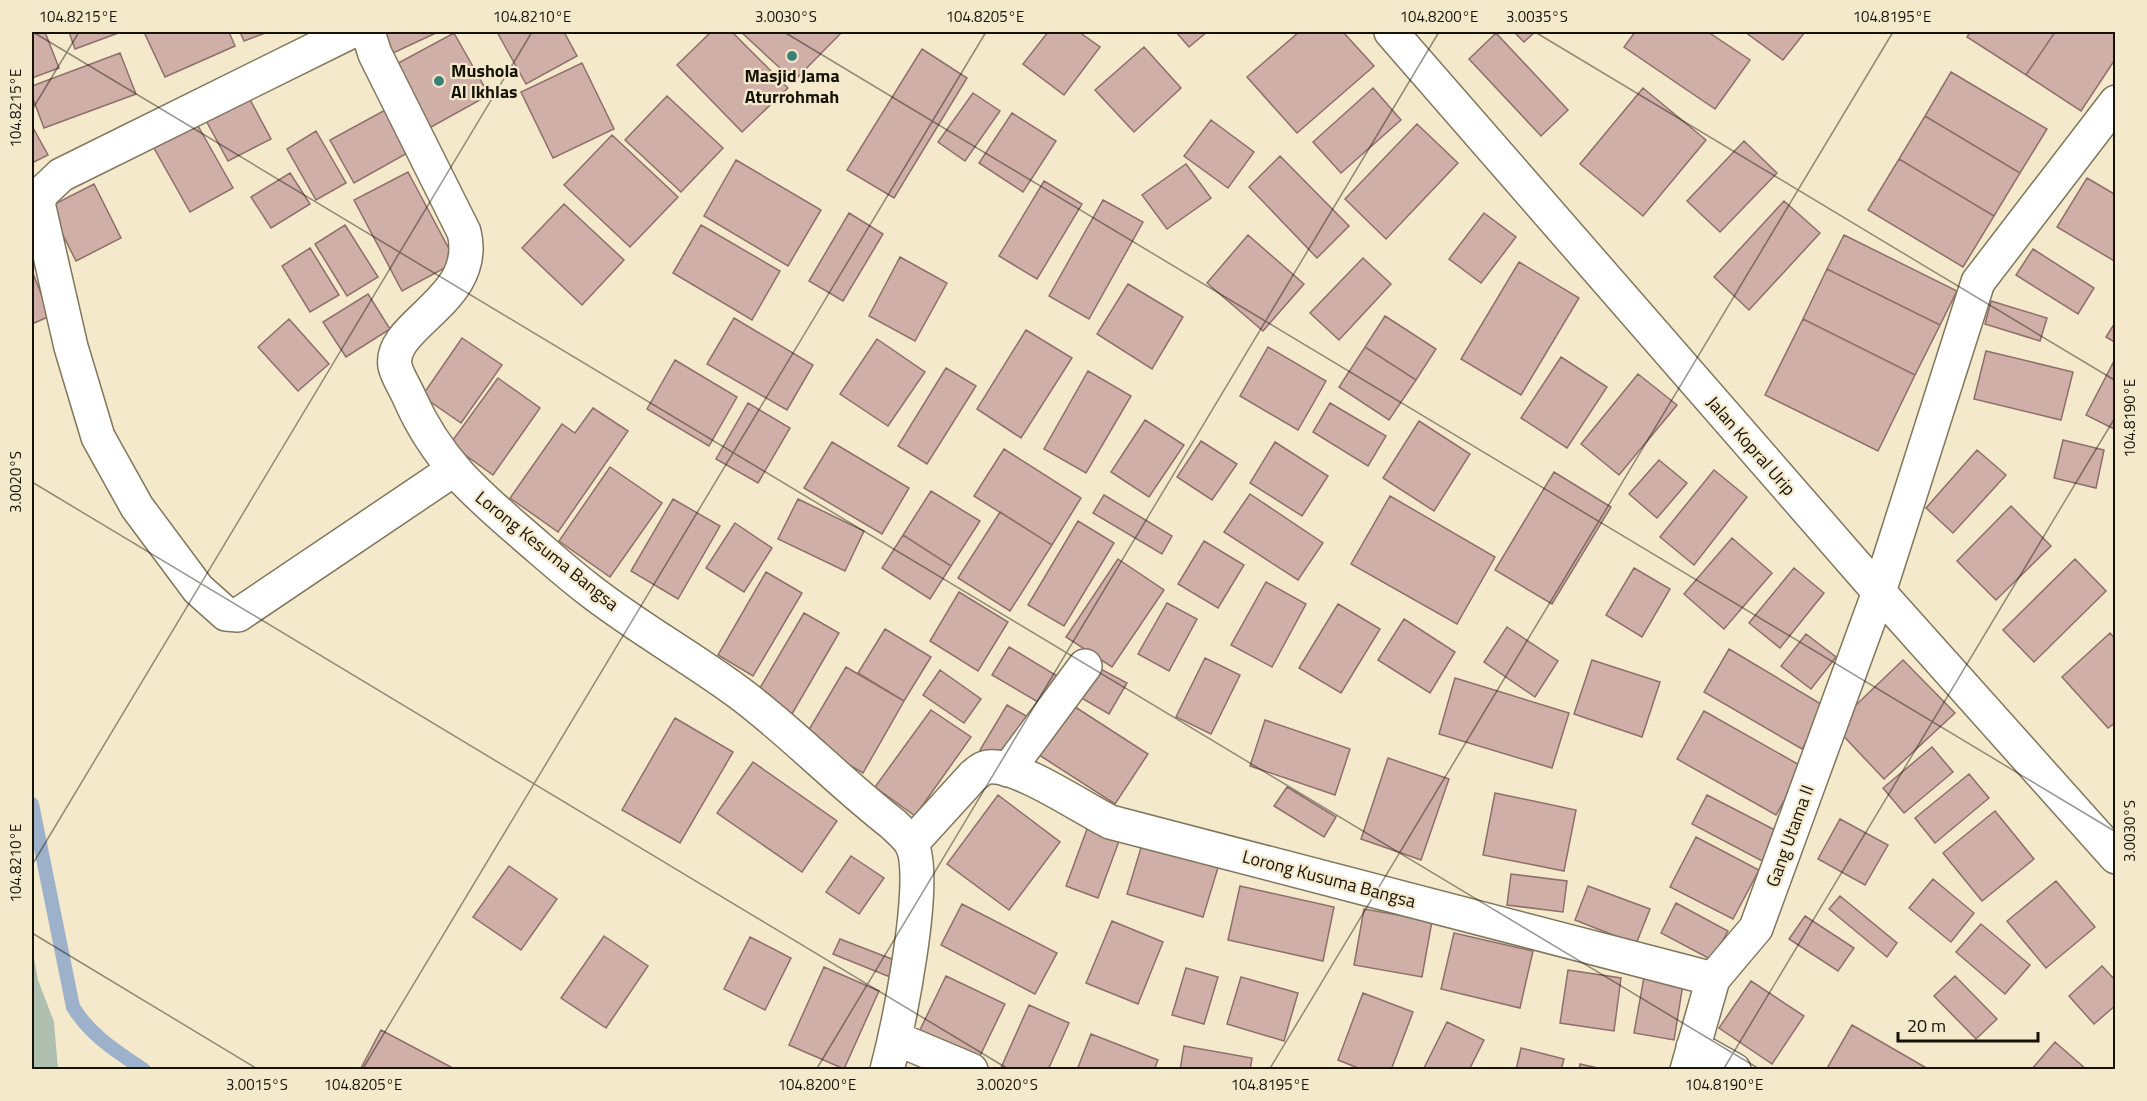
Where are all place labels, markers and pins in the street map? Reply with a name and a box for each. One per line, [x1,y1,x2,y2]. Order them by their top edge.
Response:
marker: Masjid Jama Aturrohmah [785,49,799,63]
place label: Mushola Al Ikhlas [451,57,518,105]
place label: Masjid Jama Aturrohmah [744,62,840,110]
marker: Mushola Al Ikhlas [432,74,446,88]

